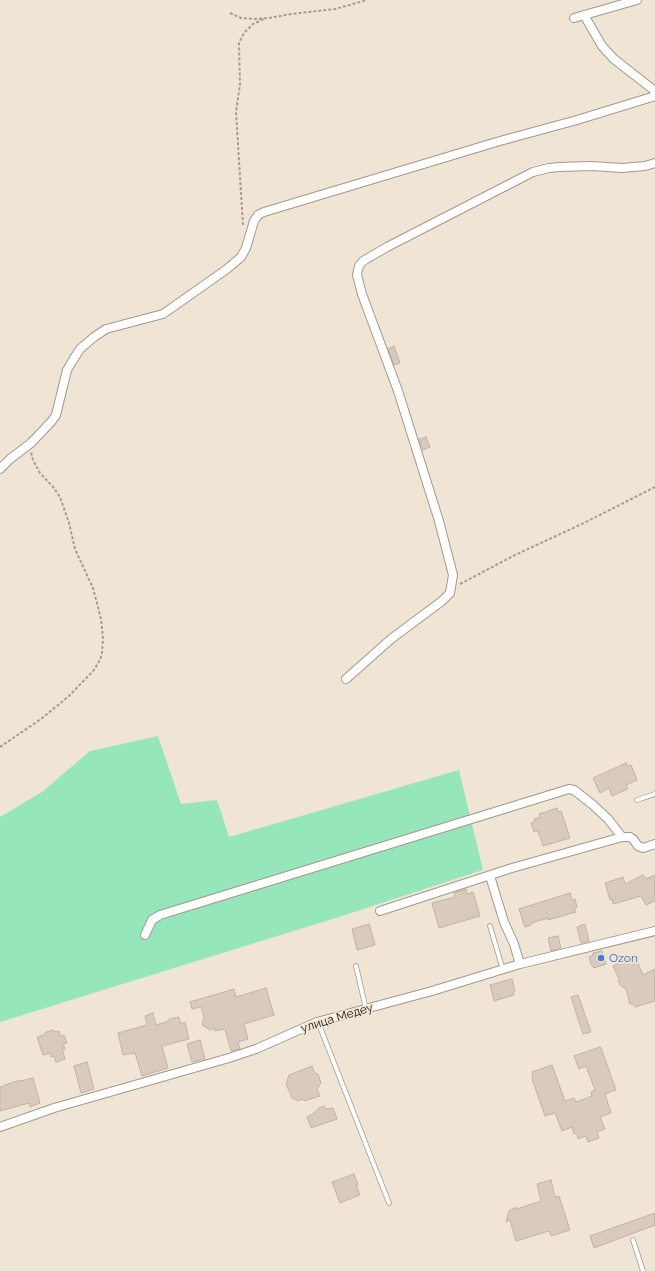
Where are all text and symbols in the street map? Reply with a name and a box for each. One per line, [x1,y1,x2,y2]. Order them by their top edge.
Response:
place label: Ozon [609,951,638,965]
marker: Ozon [596,953,606,963]
street label: улица Медеу [299,1000,375,1036]

